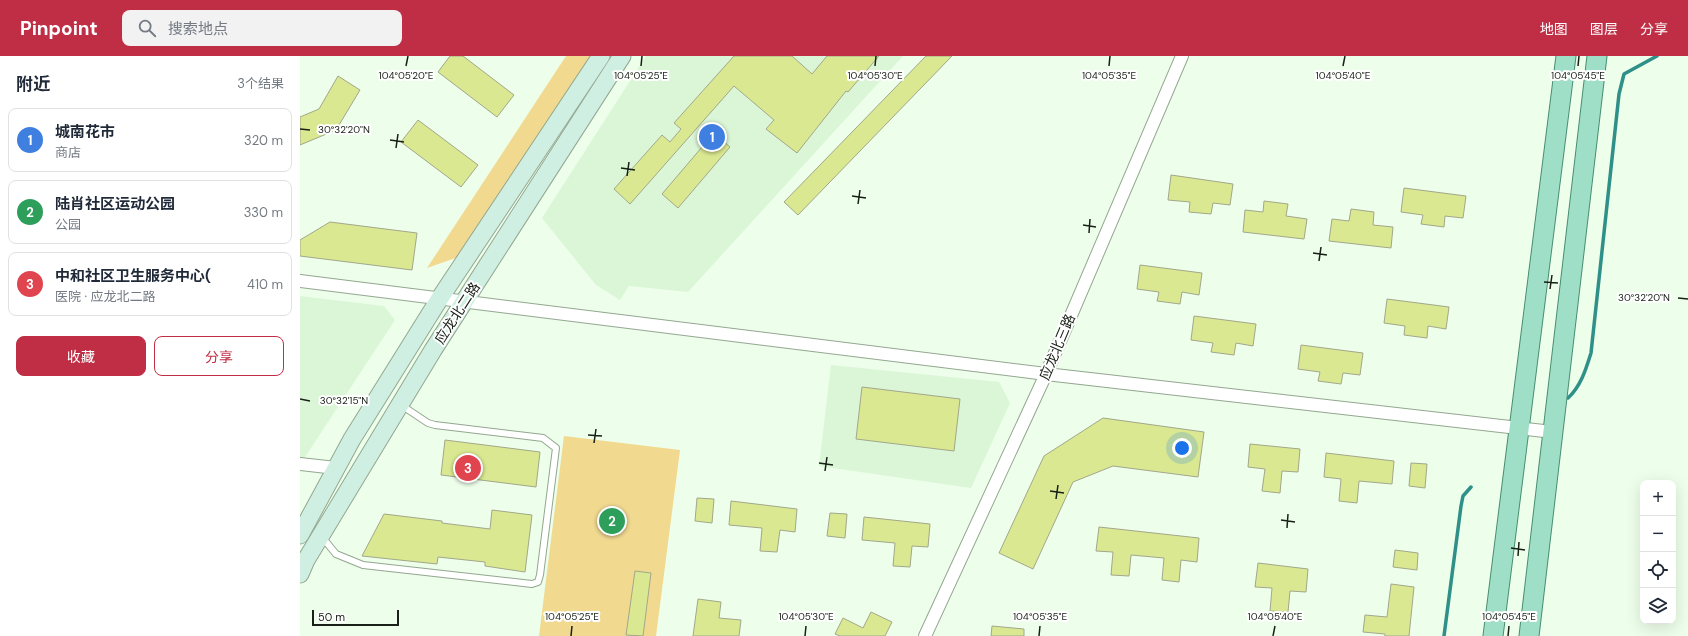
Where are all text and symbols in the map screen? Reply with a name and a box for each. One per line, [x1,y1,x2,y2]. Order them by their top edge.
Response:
search box [122,10,402,46]
text: Pinpoint [20,16,98,41]
icon: search [136,17,158,39]
text: 搜索地点 [168,19,228,39]
text: 地图 [1540,20,1568,38]
text: 图层 [1590,20,1618,38]
text: 分享 [1640,20,1668,38]
text: 104°05'20"E [379,69,434,82]
text: 104°05'25"E [614,69,668,82]
text: 104°05'30"E [847,69,903,82]
text: 104°05'35"E [1082,69,1136,82]
text: 104°05'40"E [1316,69,1371,82]
text: 104°05'45"E [1551,69,1605,82]
text: 附近 [16,73,50,95]
text: 3个结果 [237,75,284,92]
text: 城南花市 [55,122,115,142]
pin: 1 [699,122,725,152]
text: 30°32'20"N [318,123,370,136]
text: 1 [28,132,32,149]
text: 320 m [244,132,283,149]
text: 商店 [55,144,81,161]
text: 陆肖社区运动公园 [55,194,175,214]
text: 2 [26,204,34,221]
text: 330 m [244,204,283,221]
text: 公园 [55,216,81,233]
text: 中和社区卫生服务中心( [55,266,211,286]
text: 3 [26,276,34,293]
text: 410 m [247,276,283,293]
street label: 应龙北二路 [430,279,484,347]
text: 医院 · 应龙北二路 [55,288,156,305]
text: 30°32'20"N [1618,291,1670,304]
street label: 应龙北三路 [1035,311,1079,383]
button: 收藏 [16,336,146,376]
button: 分享 [154,336,284,376]
text: 30°32'15"N [320,394,368,407]
your location [1172,438,1192,458]
pin: 3 [455,453,481,483]
map controls [1640,480,1676,624]
button: + [1640,480,1676,516]
pin: 2 [599,506,625,536]
button: − [1640,516,1676,552]
button: locate [1640,552,1676,588]
button: layers [1640,588,1676,624]
scale bar [312,608,399,627]
text: 50 m [318,610,345,624]
text: 104°05'25"E [545,610,599,623]
text: 104°05'30"E [778,610,834,623]
text: 104°05'35"E [1013,610,1067,623]
text: 104°05'40"E [1248,610,1303,623]
text: 104°05'45"E [1482,610,1536,623]

